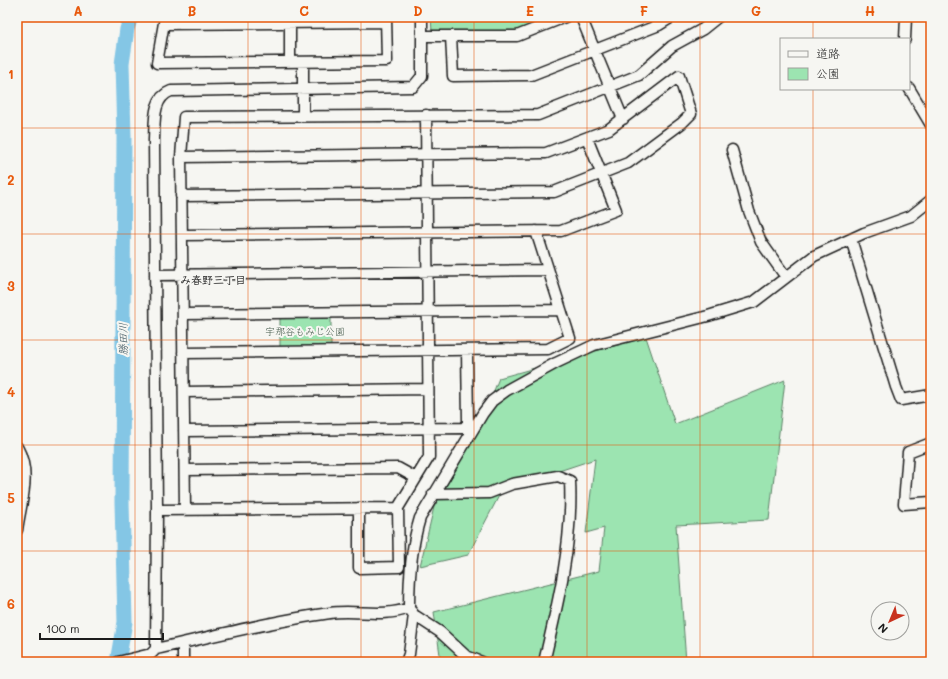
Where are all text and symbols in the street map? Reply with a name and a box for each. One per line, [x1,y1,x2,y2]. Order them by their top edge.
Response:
text: A [73,2,83,19]
text: B [188,2,197,19]
text: C [299,2,309,19]
text: D [413,2,423,19]
text: E [526,2,534,19]
text: F [640,2,648,19]
text: G [751,2,761,19]
text: H [865,2,875,19]
legend [780,38,910,90]
text: 道路 [816,45,840,61]
text: 1 [8,65,14,82]
text: 公園 [816,65,840,81]
text: 2 [7,171,15,188]
district label: み春野三丁目 [180,272,246,287]
text: 3 [7,277,15,294]
water label: 勝田川 [115,323,130,356]
park label: 宇那谷もみじ公園 [265,324,345,338]
text: 4 [7,383,15,400]
text: 5 [7,489,15,506]
text: 6 [7,595,15,612]
north arrow [870,601,910,641]
scale bar [40,615,163,641]
text: 100 m [46,620,80,636]
text: N [874,620,891,637]

